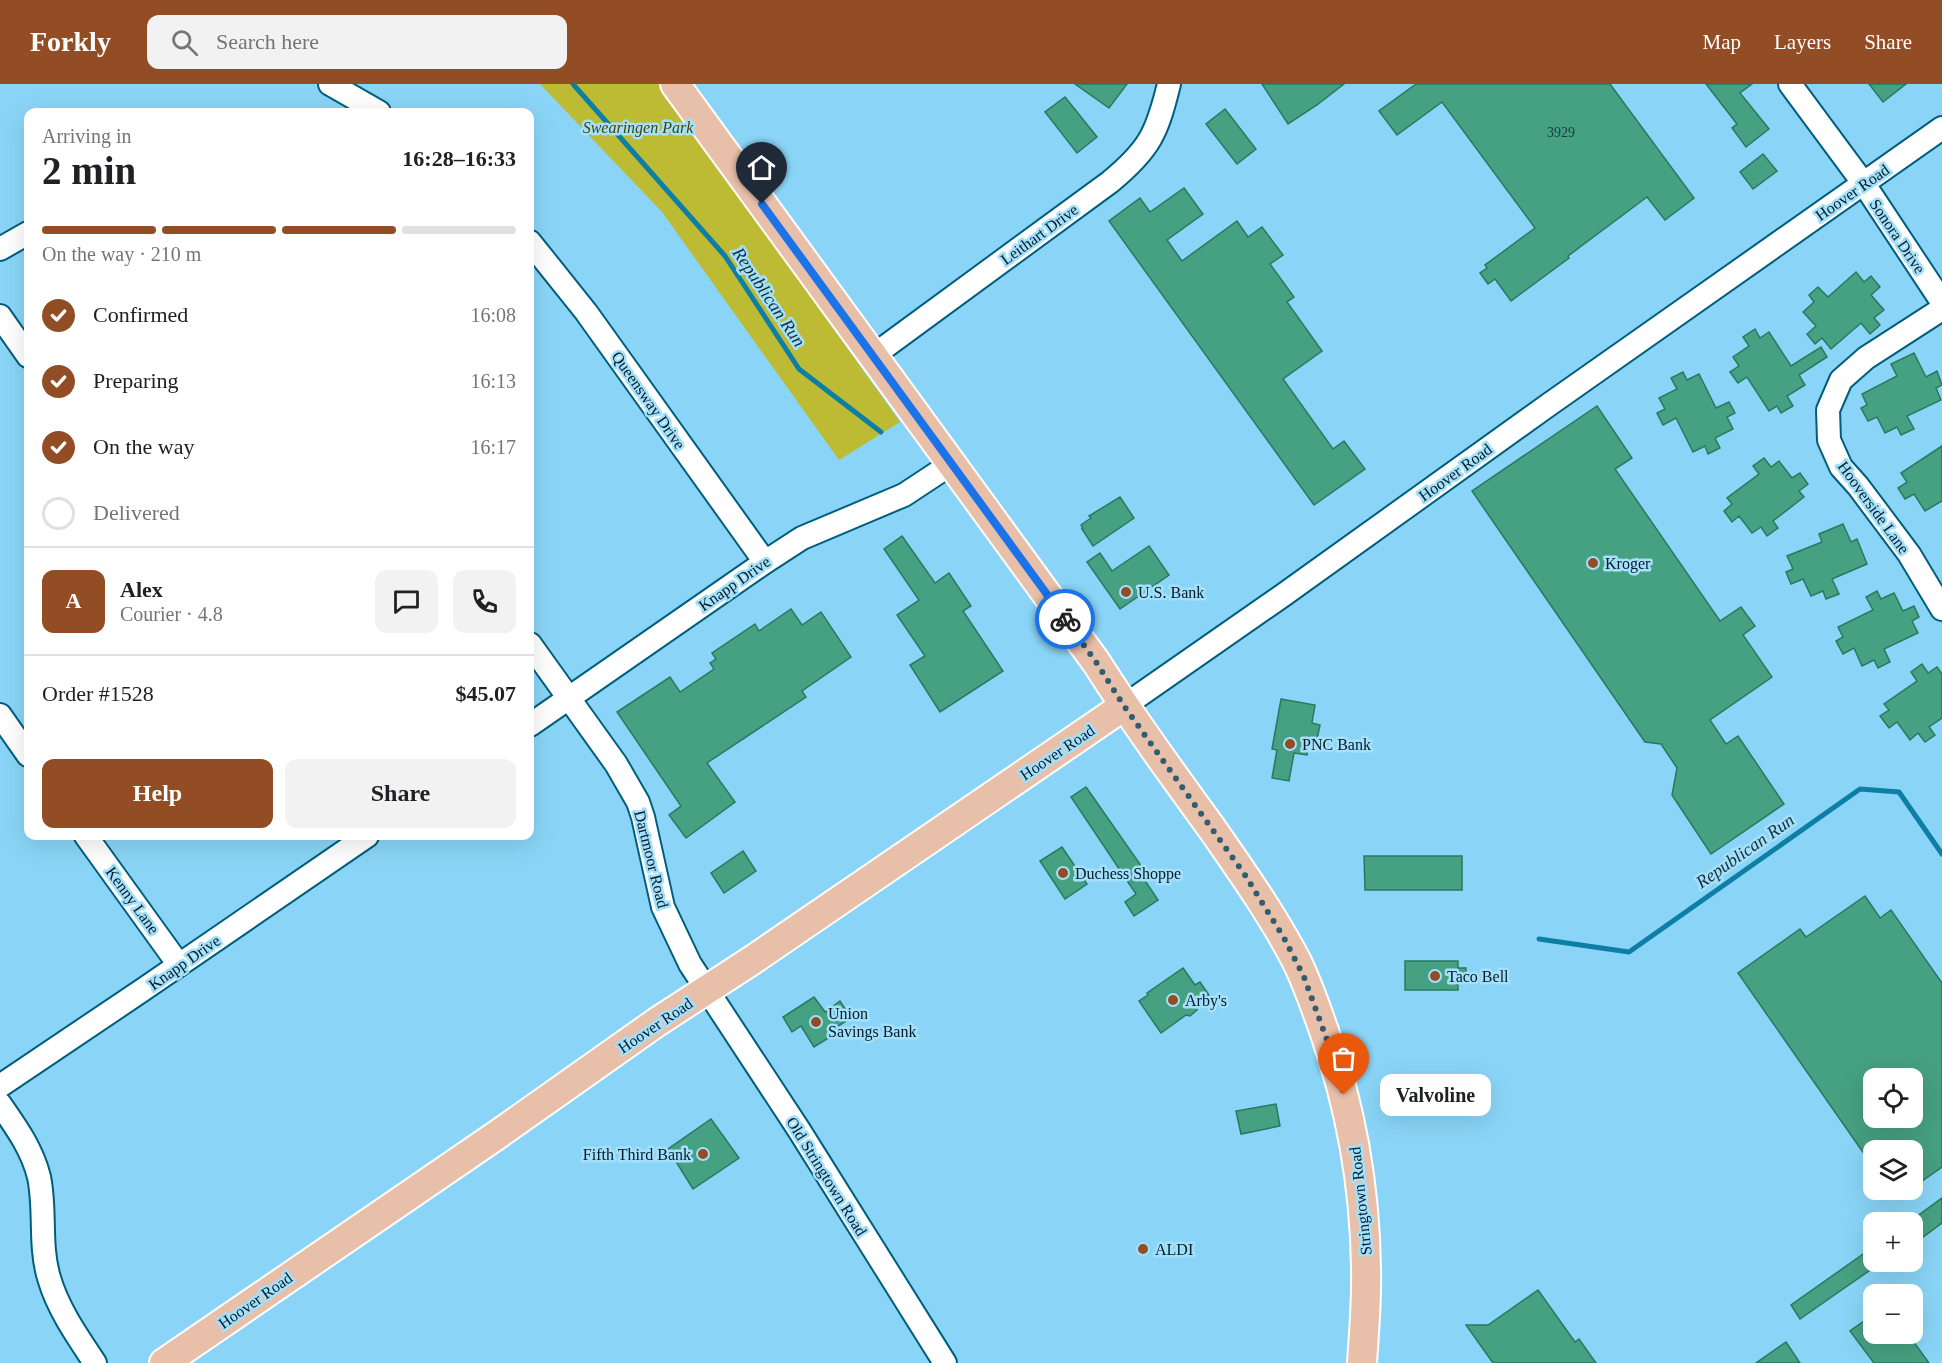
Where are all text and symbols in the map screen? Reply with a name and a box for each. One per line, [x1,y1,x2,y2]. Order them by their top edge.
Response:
search box [147,15,567,69]
text: Forkly [30,26,111,57]
icon: search [168,26,201,59]
text: Search here [216,29,319,54]
text: Map [1703,30,1741,54]
text: Layers [1774,30,1831,54]
text: Share [1864,30,1912,54]
park label: Swearingen Park [583,119,694,137]
text: Arriving in [42,125,131,147]
house number: 3929 [1547,125,1575,140]
pin [736,142,787,204]
text: 16:28–16:33 [402,146,516,171]
text: 2 min [42,149,136,192]
icon: home [745,151,778,184]
street label: Hoover Road [1812,161,1892,224]
street label: Sonora Drive [1867,196,1929,277]
street label: Leithart Drive [997,201,1081,268]
text: On the way · 210 m [42,243,201,265]
water label: Republican Run [728,243,810,350]
icon: check [42,299,75,332]
text: Confirmed [93,302,188,327]
text: 16:08 [470,304,516,326]
street label: Queensway Drive [608,348,689,453]
icon: check [42,365,75,398]
text: Preparing [93,368,179,393]
text: 16:13 [470,370,516,392]
icon: check [42,431,75,464]
text: On the way [93,434,194,459]
text: 16:17 [470,436,516,458]
street label: Hoover Road [1416,440,1495,504]
street label: Hooverside Lane [1834,458,1913,557]
text: Delivered [93,500,180,525]
street label: Knapp Drive [695,553,774,615]
place label: Kroger [1605,555,1651,573]
marker: Kroger [1586,556,1600,570]
button: chat [375,570,438,633]
button: phone [453,570,516,633]
text: Alex [120,577,163,602]
place label: U.S. Bank [1138,584,1204,601]
marker: U.S. Bank [1119,585,1133,599]
text: A [66,588,81,613]
courier [1035,589,1095,649]
text: Courier · 4.8 [120,603,223,625]
icon: bike [1049,603,1082,636]
text: Order #1528 [42,681,154,706]
text: $45.07 [456,681,516,706]
street label: Hoover Road [1017,721,1098,783]
place label: PNC Bank [1302,736,1371,753]
marker: PNC Bank [1283,737,1297,751]
button: Help [42,759,273,828]
button: Share [285,759,516,828]
street label: Dartmoor Road [631,809,672,910]
water label: Republican Run [1691,810,1798,893]
street label: Kenny Lane [102,863,163,938]
place label: Duchess Shoppe [1075,865,1181,883]
marker: Duchess Shoppe [1056,866,1070,880]
street label: Knapp Drive [145,932,224,994]
place label: Taco Bell [1447,968,1509,985]
marker: Taco Bell [1428,969,1442,983]
place label: Arby's [1185,992,1227,1010]
marker: Arby's [1166,993,1180,1007]
street label: Hoover Road [615,994,696,1056]
place label: Union Savings Bank [828,1005,916,1041]
marker: Union Savings Bank [809,1015,823,1029]
pin [1318,1033,1369,1095]
icon: bag [1327,1042,1360,1075]
map controls [1863,1068,1923,1344]
button: locate [1863,1068,1923,1128]
callout: Valvoline [1380,1074,1491,1116]
text: Valvoline [1396,1084,1475,1106]
street label: Old Stringtown Road [782,1114,870,1239]
button: layers [1863,1140,1923,1200]
place label: Fifth Third Bank [583,1146,691,1163]
street label: Stringtown Road [1346,1146,1376,1256]
marker: Fifth Third Bank [696,1147,710,1161]
button: + [1863,1212,1923,1272]
place label: ALDI [1155,1241,1193,1258]
marker: ALDI [1136,1242,1150,1256]
street label: Hoover Road [215,1269,295,1332]
button: − [1863,1284,1923,1344]

